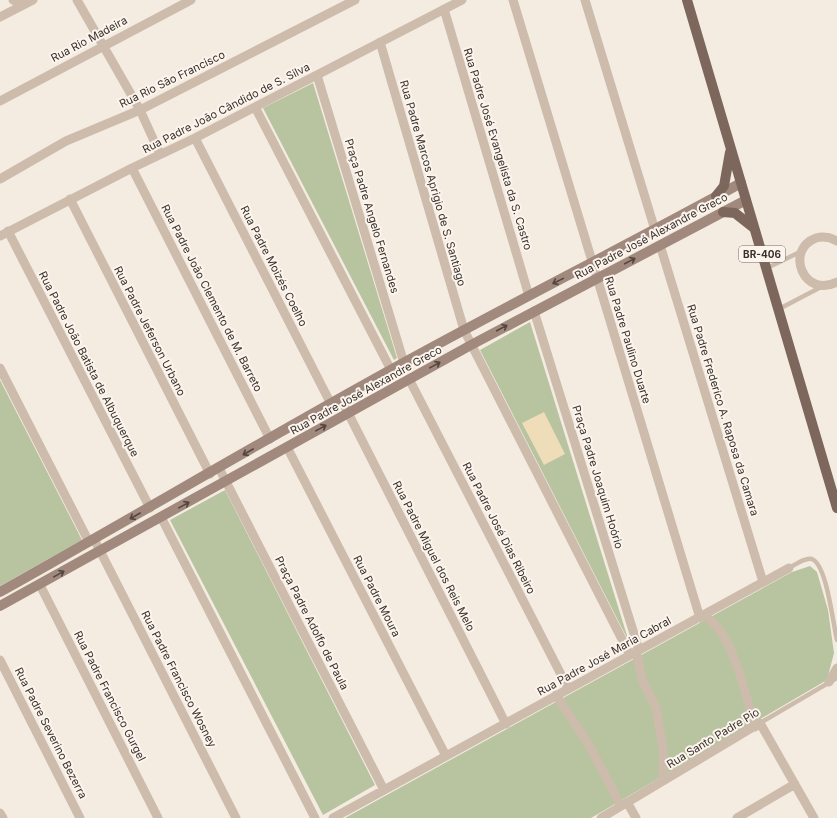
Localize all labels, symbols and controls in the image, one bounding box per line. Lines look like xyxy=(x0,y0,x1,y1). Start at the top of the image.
street label: Rua Rio Madeira xyxy=(48,13,130,65)
street label: Rua Padre José Evangelista da S. Castro xyxy=(461,46,536,252)
street label: Rua Rio São Francisco xyxy=(117,47,227,111)
street label: Rua Padre João Cândido de S. Silva xyxy=(140,60,312,156)
street label: Rua Padre Marcos Aprigio de S. Santiago xyxy=(397,78,469,288)
street label: Praça Padre Angelo Fernandes xyxy=(342,137,402,295)
street label: Rua Padre José Alexandre Greco xyxy=(572,189,730,282)
street label: Rua Padre João Clemento de M. Barreto xyxy=(158,202,266,394)
street label: Rua Padre Moizés Coelho xyxy=(237,203,311,329)
road number: BR-406 xyxy=(739,246,785,262)
one-way arrow xyxy=(624,256,636,264)
street label: Rua Padre Jeferson Urbano xyxy=(111,264,189,399)
street label: Rua Padre João Batista de Albuquerque xyxy=(36,269,142,459)
street label: Rua Padre Paulino Duarte xyxy=(602,275,654,405)
one-way arrow xyxy=(553,278,565,285)
street label: Rua Padre Frederico A. Raposa da Camara xyxy=(684,302,762,518)
one-way arrow xyxy=(496,324,508,331)
street label: Rua Padre José Alexandre Greco xyxy=(288,342,445,438)
one-way arrow xyxy=(429,361,441,368)
street label: Praça Padre Joaquim Hoório xyxy=(570,404,627,551)
one-way arrow xyxy=(315,424,327,432)
one-way arrow xyxy=(242,448,254,456)
street label: Rua Padre José Dias Ribeiro xyxy=(460,460,539,597)
street label: Rua Padre Miguel dos Reis Melo xyxy=(390,478,478,634)
one-way arrow xyxy=(178,500,190,508)
one-way arrow xyxy=(129,513,141,520)
street label: Rua Padre Moura xyxy=(350,553,404,639)
street label: Praça Padre Adolfo de Paula xyxy=(272,554,352,692)
one-way arrow xyxy=(53,570,65,577)
street label: Rua Padre Francisco Wosney xyxy=(138,608,220,750)
street label: Rua Padre José Maria Cabral xyxy=(535,613,673,699)
street label: Rua Padre Francisco Gurgel xyxy=(71,628,149,764)
street label: Rua Padre Severino Bezerra xyxy=(12,665,90,801)
street label: Rua Santo Padre Pio xyxy=(664,705,762,771)

